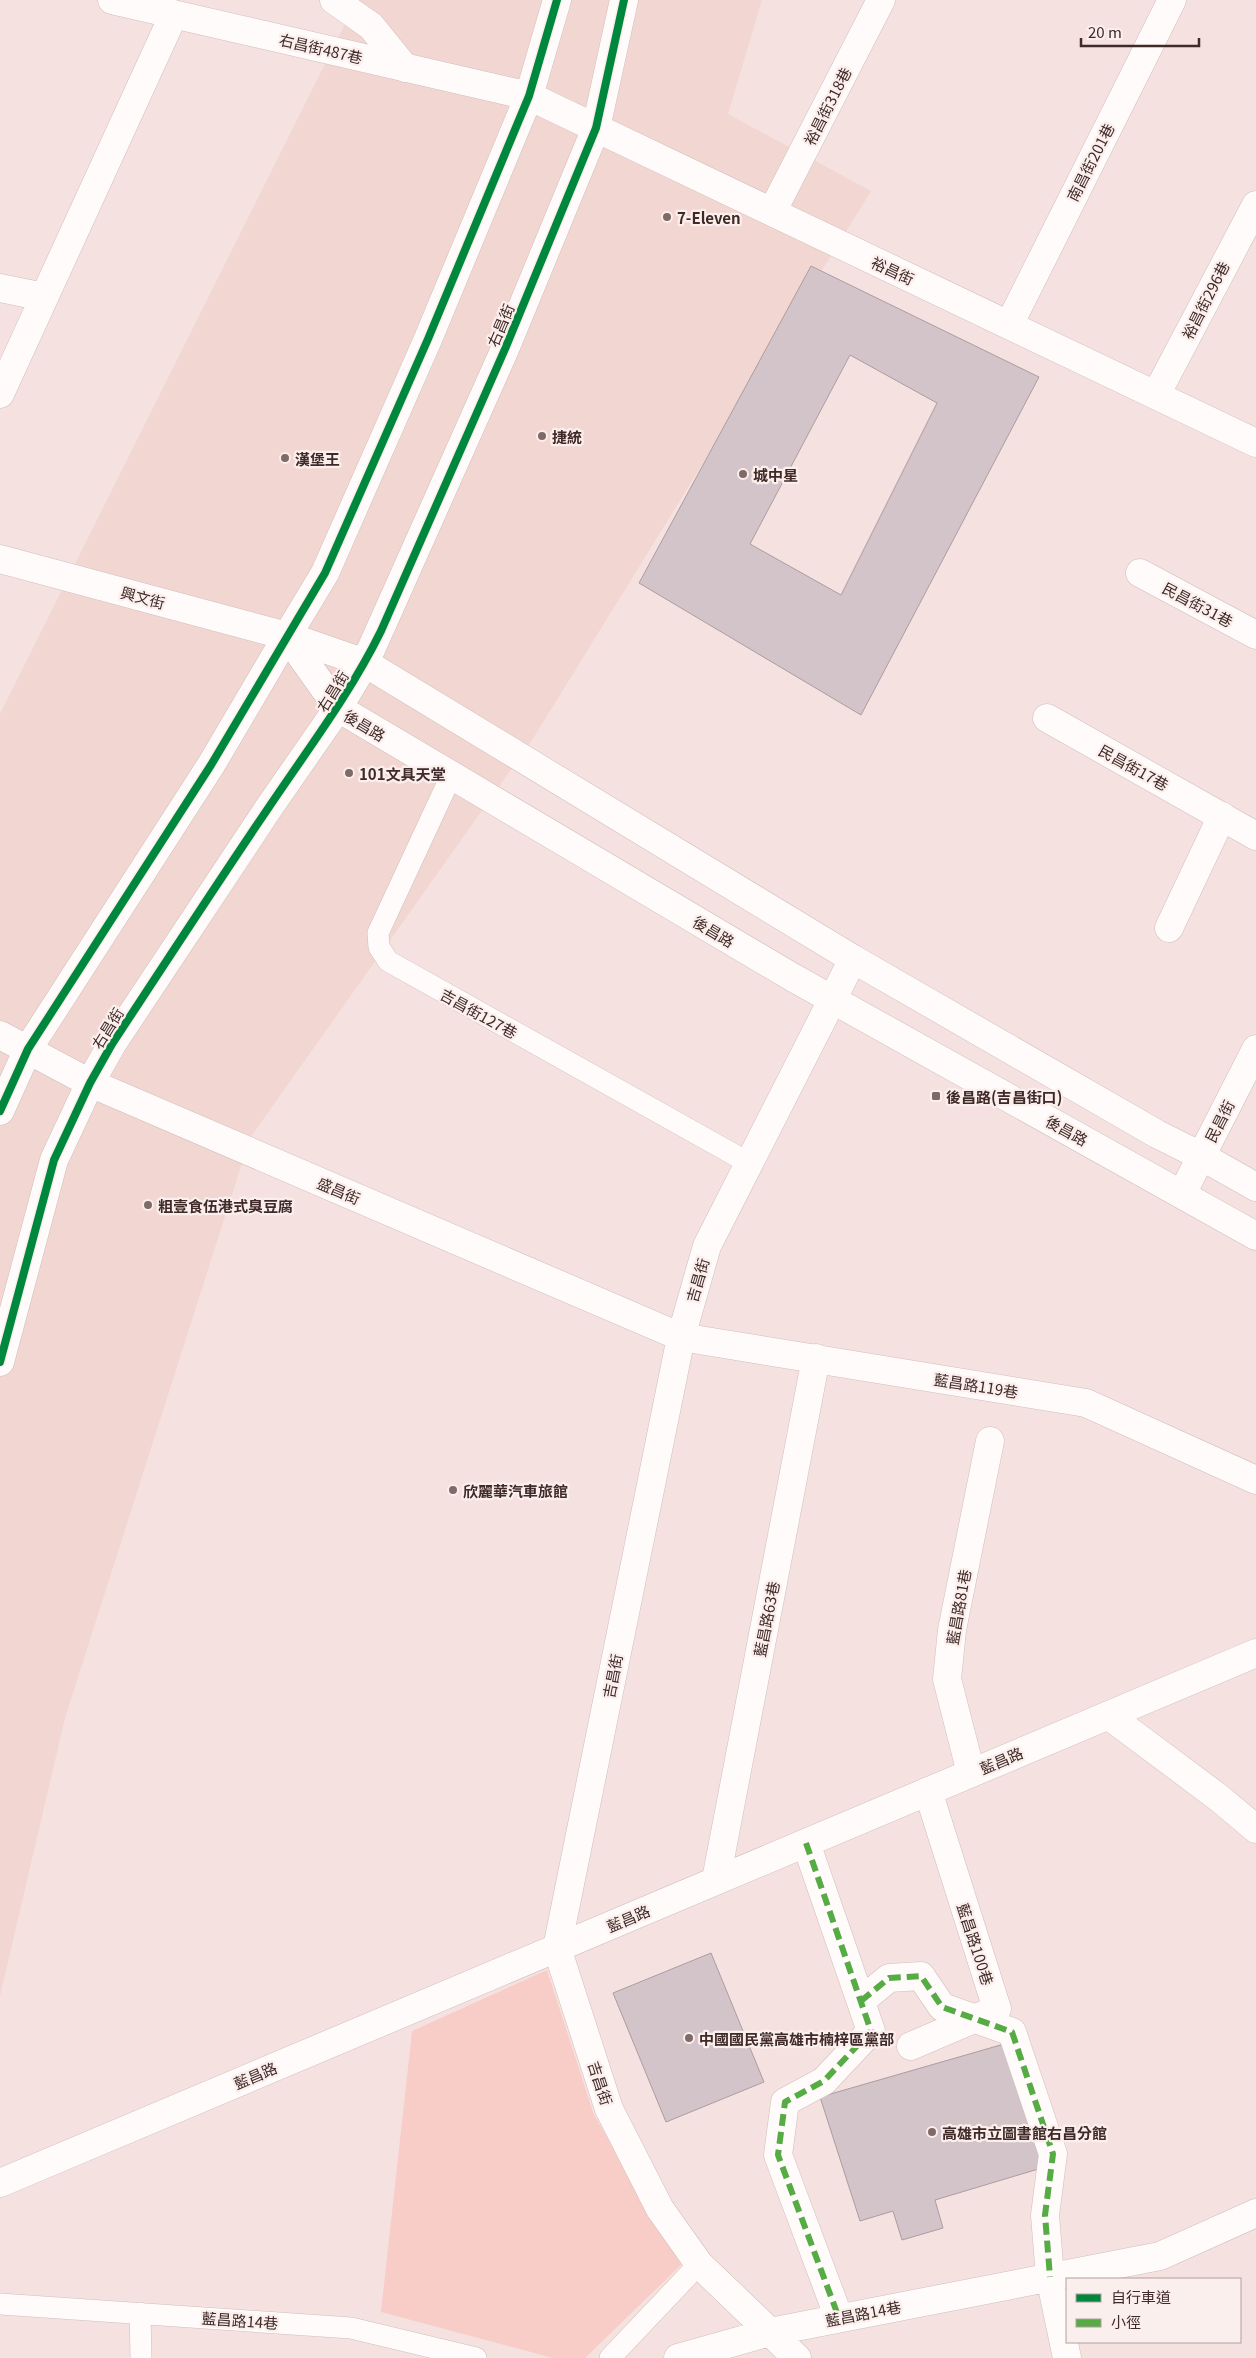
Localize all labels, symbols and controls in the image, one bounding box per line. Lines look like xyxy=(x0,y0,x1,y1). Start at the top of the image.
scale bar xyxy=(1081,15,1198,47)
text: 20 m xyxy=(1088,21,1122,42)
street label: 右昌街487巷 xyxy=(277,28,365,68)
street label: 裕昌街318巷 xyxy=(798,63,856,149)
street label: 南昌街201巷 xyxy=(1061,119,1119,205)
place label: 7-Eleven xyxy=(677,207,741,228)
marker: 7-Eleven xyxy=(661,211,673,223)
street label: 裕昌街 xyxy=(868,251,918,289)
street label: 裕昌街296巷 xyxy=(1176,257,1234,343)
street label: 右昌街 xyxy=(482,300,518,350)
place label: 捷統 xyxy=(552,426,582,447)
marker: 捷統 xyxy=(536,430,548,442)
place label: 漢堡王 xyxy=(295,448,340,469)
marker: 漢堡王 xyxy=(279,452,291,464)
place label: 城中星 xyxy=(753,464,798,485)
marker: 城中星 xyxy=(737,468,749,480)
street label: 民昌街31巷 xyxy=(1159,577,1237,631)
street label: 興文街 xyxy=(119,581,167,613)
street label: 右昌街 xyxy=(311,666,353,716)
street label: 後昌路 xyxy=(340,704,390,746)
street label: 民昌街17巷 xyxy=(1095,739,1173,795)
place label: 101文具天堂 xyxy=(359,763,446,784)
marker: 101文具天堂 xyxy=(343,767,355,779)
street label: 後昌路 xyxy=(689,910,739,952)
street label: 吉昌街127巷 xyxy=(437,983,521,1043)
street label: 右昌街 xyxy=(86,1003,128,1053)
place label: 後昌路(吉昌街口) xyxy=(946,1086,1062,1107)
marker: 後昌路(吉昌街口) xyxy=(930,1090,942,1102)
street label: 民昌街 xyxy=(1199,1096,1239,1146)
street label: 後昌路 xyxy=(1042,1110,1092,1150)
street label: 盛昌街 xyxy=(314,1172,364,1208)
place label: 粗壹食伍港式臭豆腐 xyxy=(158,1195,293,1216)
marker: 粗壹食伍港式臭豆腐 xyxy=(142,1199,154,1211)
street label: 吉昌街 xyxy=(681,1255,713,1305)
street label: 藍昌路119巷 xyxy=(932,1368,1020,1402)
place label: 欣麗華汽車旅館 xyxy=(463,1480,568,1501)
marker: 欣麗華汽車旅館 xyxy=(447,1484,459,1496)
street label: 藍昌路81巷 xyxy=(941,1567,975,1647)
street label: 藍昌路63巷 xyxy=(748,1579,784,1659)
street label: 吉昌街 xyxy=(597,1652,627,1700)
street label: 藍昌路 xyxy=(976,1742,1026,1778)
street label: 藍昌路 xyxy=(603,1900,653,1936)
street label: 藍昌路100巷 xyxy=(953,1900,999,1988)
place label: 中國國民黨高雄市楠梓區黨部 xyxy=(699,2028,894,2049)
marker: 中國國民黨高雄市楠梓區黨部 xyxy=(683,2032,695,2044)
street label: 藍昌路 xyxy=(230,2057,280,2093)
street label: 吉昌街 xyxy=(584,2058,618,2108)
place label: 高雄市立圖書館右昌分館 xyxy=(942,2122,1107,2143)
marker: 高雄市立圖書館右昌分館 xyxy=(926,2126,938,2138)
legend xyxy=(1066,2278,1241,2343)
text: 自行車道 xyxy=(1111,2286,1171,2307)
street label: 藍昌路14巷 xyxy=(823,2295,903,2331)
street label: 藍昌路14巷 xyxy=(201,2307,279,2333)
text: 小徑 xyxy=(1111,2311,1141,2332)

